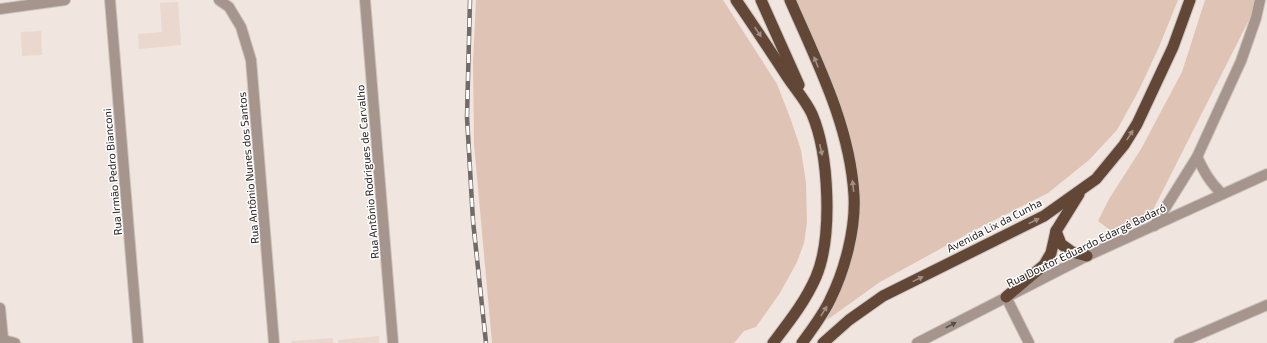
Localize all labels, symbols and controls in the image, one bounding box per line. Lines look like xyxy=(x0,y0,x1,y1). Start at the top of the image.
one-way arrow xyxy=(754,27,762,38)
one-way arrow xyxy=(813,56,819,68)
street label: Rua Antônio Rodrigues de Carvalho xyxy=(353,84,381,260)
street label: Rua Antônio Nunes dos Santos xyxy=(235,91,261,244)
street label: Rua Irmão Pedro Bianconi xyxy=(100,108,124,236)
one-way arrow xyxy=(1126,129,1133,141)
one-way arrow xyxy=(819,144,825,157)
one-way arrow xyxy=(850,180,856,192)
street label: Avenida Lix da Cunha xyxy=(944,195,1044,255)
street label: Rua Doutor Eduardo Edargé Badaró xyxy=(1004,201,1168,289)
one-way arrow xyxy=(1028,217,1040,224)
one-way arrow xyxy=(912,275,923,282)
one-way arrow xyxy=(820,305,827,316)
one-way arrow xyxy=(946,322,957,328)

